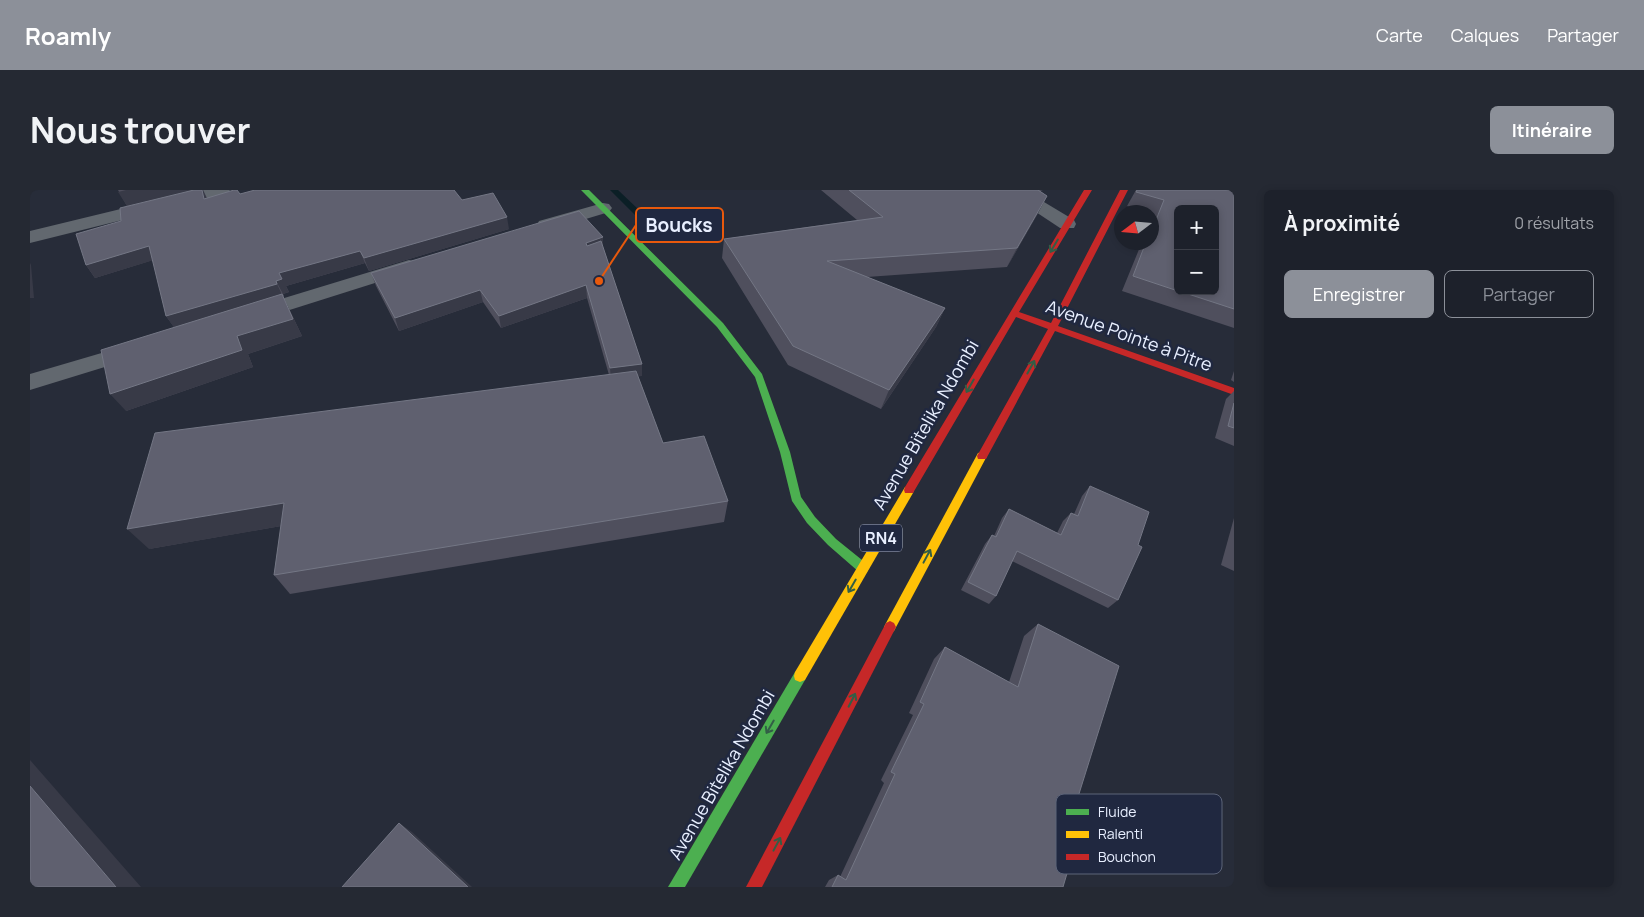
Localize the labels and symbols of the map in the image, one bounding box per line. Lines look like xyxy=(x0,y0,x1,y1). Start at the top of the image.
north arrow xyxy=(1114,205,1159,250)
callout: Boucks xyxy=(636,208,723,242)
text: Boucks xyxy=(646,212,712,238)
one-way arrow xyxy=(1048,239,1058,253)
street label: Avenue Pointe à Pitre xyxy=(1043,294,1216,376)
street label: Avenue Bitelika Ndombi xyxy=(867,335,984,514)
one-way arrow xyxy=(1026,361,1036,375)
one-way arrow xyxy=(965,378,975,392)
road number: RN4 xyxy=(860,524,902,552)
one-way arrow xyxy=(923,549,933,564)
one-way arrow xyxy=(847,579,857,593)
street label: Avenue Bitelika Ndombi xyxy=(663,685,780,864)
one-way arrow xyxy=(848,693,857,708)
one-way arrow xyxy=(765,719,775,733)
legend xyxy=(1056,794,1222,874)
text: Fluide xyxy=(1098,802,1136,821)
text: Ralenti xyxy=(1098,824,1143,843)
one-way arrow xyxy=(773,837,782,852)
text: Bouchon xyxy=(1098,847,1156,866)

